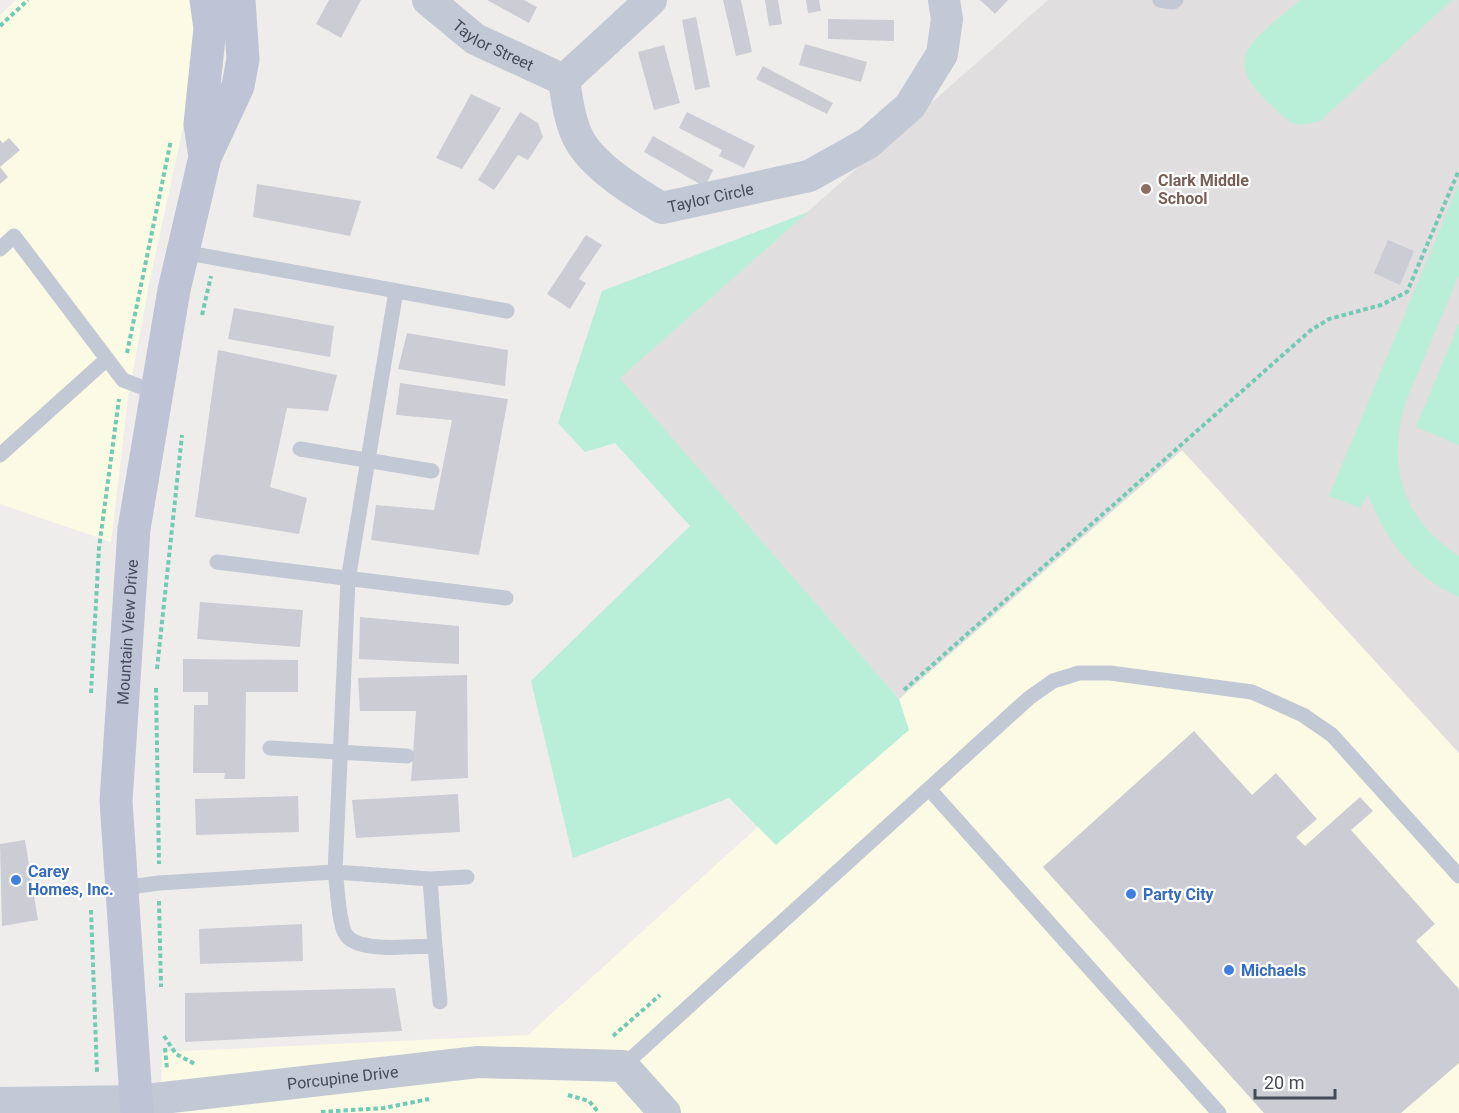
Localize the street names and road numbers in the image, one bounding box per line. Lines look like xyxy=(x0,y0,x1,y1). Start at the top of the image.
street label: Taylor Street xyxy=(449,16,537,75)
street label: Taylor Circle xyxy=(666,179,755,217)
street label: Mountain View Drive xyxy=(113,559,142,706)
street label: Porcupine Drive xyxy=(286,1062,399,1094)

